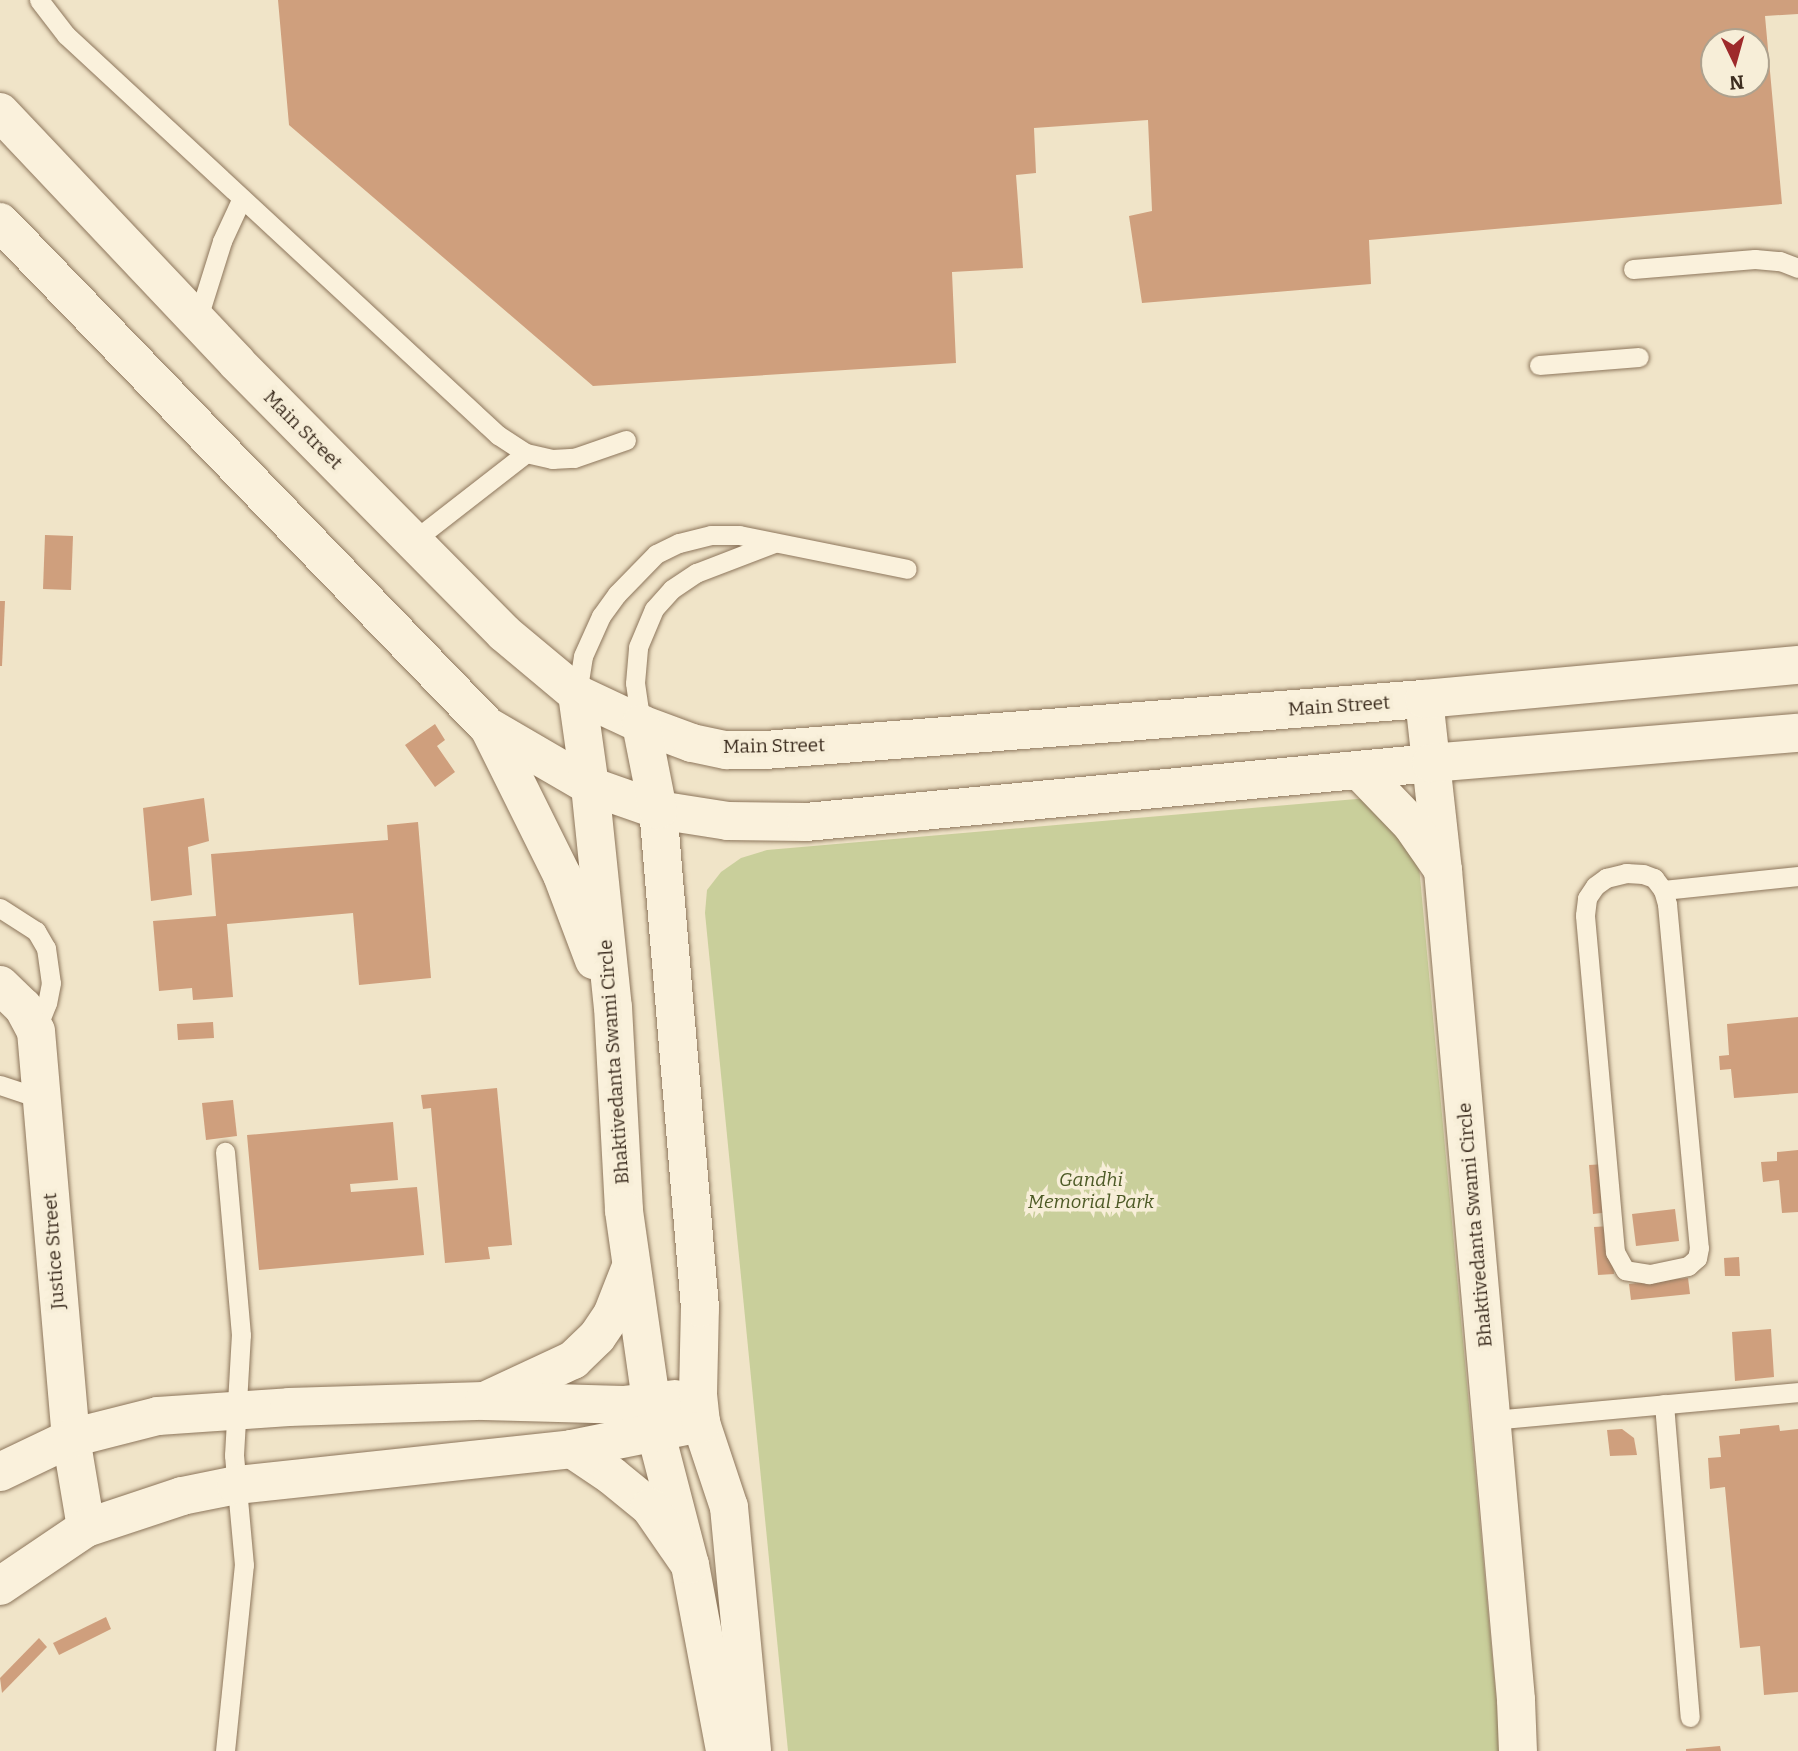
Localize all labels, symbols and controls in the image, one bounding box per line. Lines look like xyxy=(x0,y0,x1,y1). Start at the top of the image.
north arrow xyxy=(1700,28,1770,98)
text: N xyxy=(1728,70,1745,95)
street label: Main Street xyxy=(259,386,347,474)
street label: Main Street xyxy=(1287,691,1391,721)
street label: Main Street xyxy=(723,734,825,758)
street label: Bhaktivedanta Swami Circle xyxy=(594,939,634,1185)
street label: Bhaktivedanta Swami Circle xyxy=(1453,1102,1497,1348)
park label: Gandhi Memorial Park xyxy=(1028,1169,1154,1213)
street label: Justice Street xyxy=(39,1192,69,1310)

